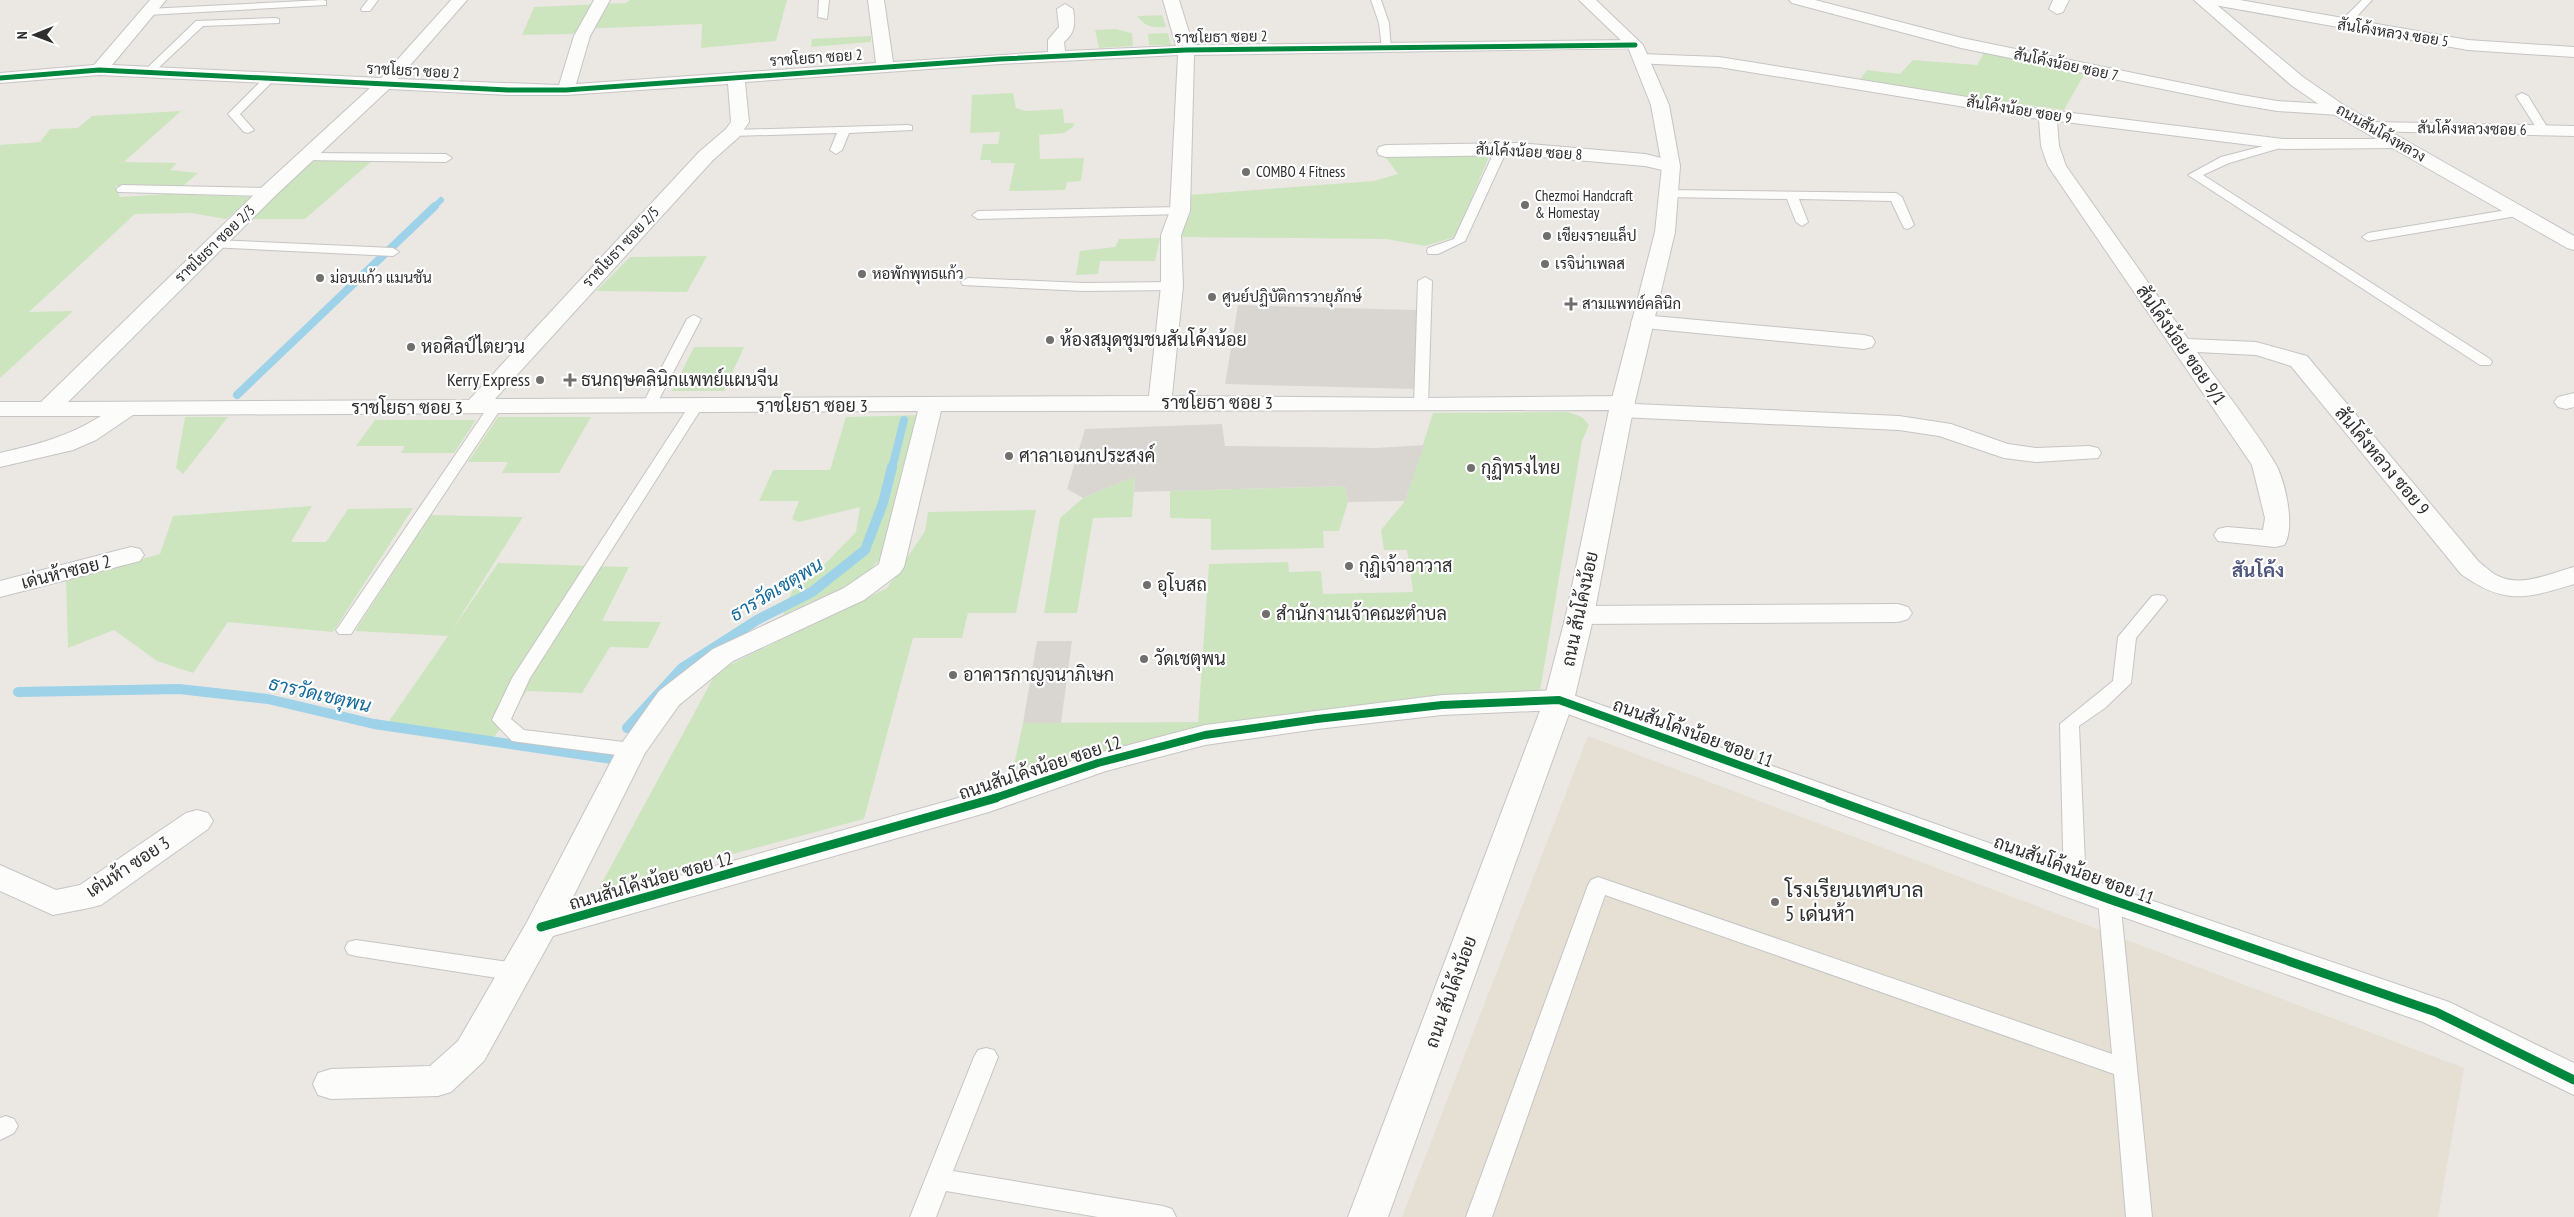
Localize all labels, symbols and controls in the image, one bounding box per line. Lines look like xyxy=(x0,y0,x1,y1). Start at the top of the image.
north arrow xyxy=(10,10,60,60)
street label: สันโค้งหลวง ซอย 5 xyxy=(2336,14,2450,51)
street label: ราชโยธา ซอย 2 xyxy=(1174,26,1268,47)
text: N xyxy=(13,31,31,39)
street label: สันโค้งน้อย ซอย 7 xyxy=(2012,44,2120,85)
street label: ราชโยธา ซอย 2 xyxy=(769,45,863,70)
street label: ราชโยธา ซอย 2 xyxy=(366,59,460,82)
street label: สันโค้งน้อย ซอย 9 xyxy=(1965,92,2073,127)
street label: ถนนสันโค้งหลวง xyxy=(2333,99,2429,166)
street label: สันโค้งหลวงซอย 6 xyxy=(2417,118,2527,139)
street label: สันโค้งน้อย ซอย 8 xyxy=(1475,139,1583,164)
place label: COMBO 4 Fitness xyxy=(1256,162,1345,181)
marker: COMBO 4 Fitness xyxy=(1240,166,1252,178)
place label: Chezmoi Handcraft & Homestay xyxy=(1535,186,1633,222)
marker: Chezmoi Handcraft & Homestay xyxy=(1519,199,1531,211)
street label: ราชโยธา ซอย 2/3 xyxy=(171,201,259,287)
street label: ราชโยธา ซอย 2/5 xyxy=(578,202,663,291)
place label: เชียงรายแล็ป xyxy=(1557,225,1636,245)
marker: เชียงรายแล็ป xyxy=(1541,230,1553,242)
place label: เรจิน่าเพลส xyxy=(1555,254,1625,273)
marker: เรจิน่าเพลส xyxy=(1539,258,1551,270)
place label: หอพักพุทธแก้ว xyxy=(872,264,964,285)
place label: ม่อนแก้ว แมนชัน xyxy=(330,268,432,287)
marker: หอพักพุทธแก้ว xyxy=(856,268,868,280)
marker: ม่อนแก้ว แมนชัน xyxy=(314,272,326,284)
street label: สันโค้งน้อย ซอย 9/1 xyxy=(2131,280,2232,409)
place label: ศูนย์ปฏิบัติการวายุภักษ์ xyxy=(1222,287,1363,308)
marker: ศูนย์ปฏิบัติการวายุภักษ์ xyxy=(1206,291,1218,303)
place label: สามแพทย์คลินิก xyxy=(1582,294,1681,313)
marker: สามแพทย์คลินิก xyxy=(1564,297,1578,311)
place label: ห้องสมุดชุมชนสันโค้งน้อย xyxy=(1060,327,1247,352)
place label: หอศิลป์ไตยวน xyxy=(421,334,525,358)
marker: ห้องสมุดชุมชนสันโค้งน้อย xyxy=(1044,334,1056,346)
marker: หอศิลป์ไตยวน xyxy=(405,341,417,353)
place label: ธนกฤษคลินิกแพทย์แผนจีน xyxy=(581,367,778,391)
place label: Kerry Express xyxy=(447,368,530,391)
marker: ธนกฤษคลินิกแพทย์แผนจีน xyxy=(563,373,577,387)
marker: Kerry Express xyxy=(534,374,546,386)
street label: ราชโยธา ซอย 3 xyxy=(1161,390,1273,414)
street label: ราชโยธา ซอย 3 xyxy=(756,393,868,417)
street label: ราชโยธา ซอย 3 xyxy=(351,395,463,419)
street label: สันโค้งหลวง ซอย 9 xyxy=(2330,401,2435,520)
place label: ศาลาเอนกประสงค์ xyxy=(1019,443,1155,467)
marker: ศาลาเอนกประสงค์ xyxy=(1003,450,1015,462)
place label: กุฏิทรงไทย xyxy=(1481,455,1560,480)
marker: กุฏิทรงไทย xyxy=(1465,462,1477,474)
street label: เด่นห้าซอย 2 xyxy=(19,549,113,594)
street label: ถนน สันโค้งน้อย xyxy=(1555,549,1603,669)
water label: ธารวัดเชตุพน xyxy=(725,552,827,627)
place label: กุฏิเจ้าอาวาส xyxy=(1359,554,1452,578)
district label: สันโค้ง xyxy=(2232,558,2284,582)
marker: กุฏิเจ้าอาวาส xyxy=(1343,560,1355,572)
place label: อุโบสถ xyxy=(1157,572,1207,597)
marker: อุโบสถ xyxy=(1141,579,1153,591)
place label: สำนักงานเจ้าคณะตำบล xyxy=(1276,602,1447,625)
marker: สำนักงานเจ้าคณะตำบล xyxy=(1260,608,1272,620)
place label: วัดเชตุพน xyxy=(1154,647,1226,671)
marker: วัดเชตุพน xyxy=(1138,653,1150,665)
place label: อาคารกาญจนาภิเษก xyxy=(963,663,1114,686)
marker: อาคารกาญจนาภิเษก xyxy=(947,669,959,681)
water label: ธารวัดเชตุพน xyxy=(266,671,374,718)
street label: ถนนสันโค้งน้อย ซอย 11 xyxy=(1610,692,1777,772)
street label: ถนนสันโค้งน้อย ซอย 12 xyxy=(955,729,1124,805)
street label: ถนนสันโค้งน้อย ซอย 11 xyxy=(1991,829,2158,909)
street label: เด่นห้า ซอย 3 xyxy=(81,831,174,902)
street label: ถนนสันโค้งน้อย ซอย 12 xyxy=(566,845,735,915)
place label: โรงเรียนเทศบาล 5 เด่นห้า xyxy=(1784,876,1924,927)
marker: โรงเรียนเทศบาล 5 เด่นห้า xyxy=(1769,896,1781,908)
street label: ถนน สันโค้งน้อย xyxy=(1419,932,1481,1051)

